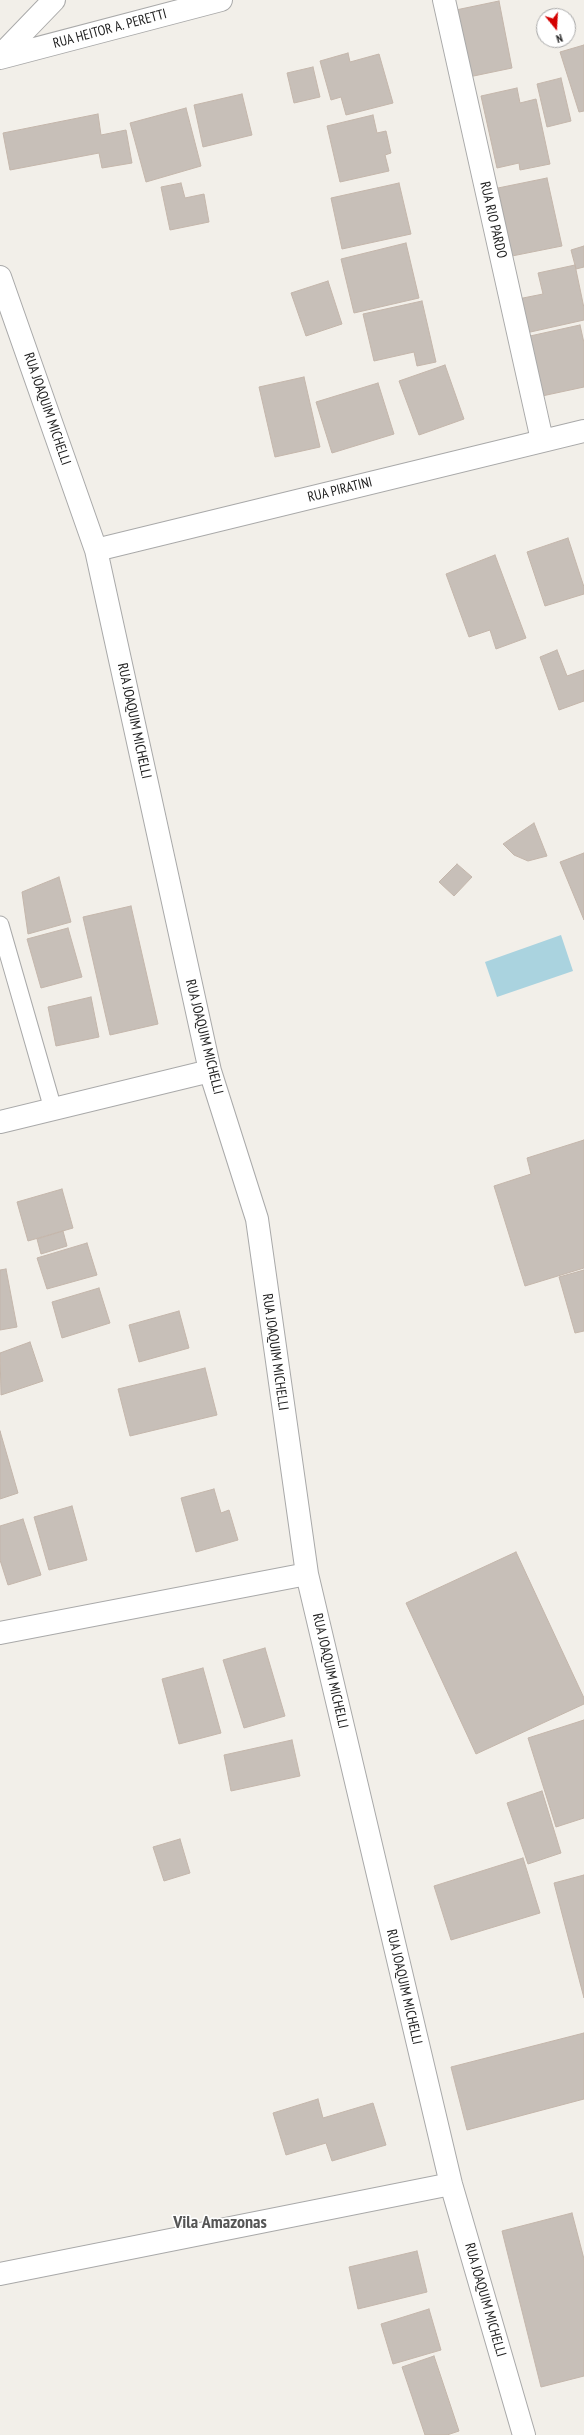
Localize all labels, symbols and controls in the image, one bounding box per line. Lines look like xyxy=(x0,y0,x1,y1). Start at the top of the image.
street label: RUA HEITOR A. PERETTI xyxy=(51,6,169,52)
north arrow xyxy=(536,8,576,48)
text: N xyxy=(554,31,564,46)
street label: RUA RIO PARDO xyxy=(476,180,510,260)
street label: RUA JOAQUIM MICHELLI xyxy=(20,351,74,467)
street label: RUA PIRATINI xyxy=(306,474,374,506)
street label: RUA JOAQUIM MICHELLI xyxy=(114,662,154,780)
street label: RUA JOAQUIM MICHELLI xyxy=(182,978,226,1096)
street label: RUA JOAQUIM MICHELLI xyxy=(258,1292,292,1412)
street label: RUA JOAQUIM MICHELLI xyxy=(309,1612,351,1730)
street label: RUA JOAQUIM MICHELLI xyxy=(383,1928,425,2046)
district label: Vila Amazonas xyxy=(173,2212,267,2234)
street label: RUA JOAQUIM MICHELLI xyxy=(461,2241,509,2359)

